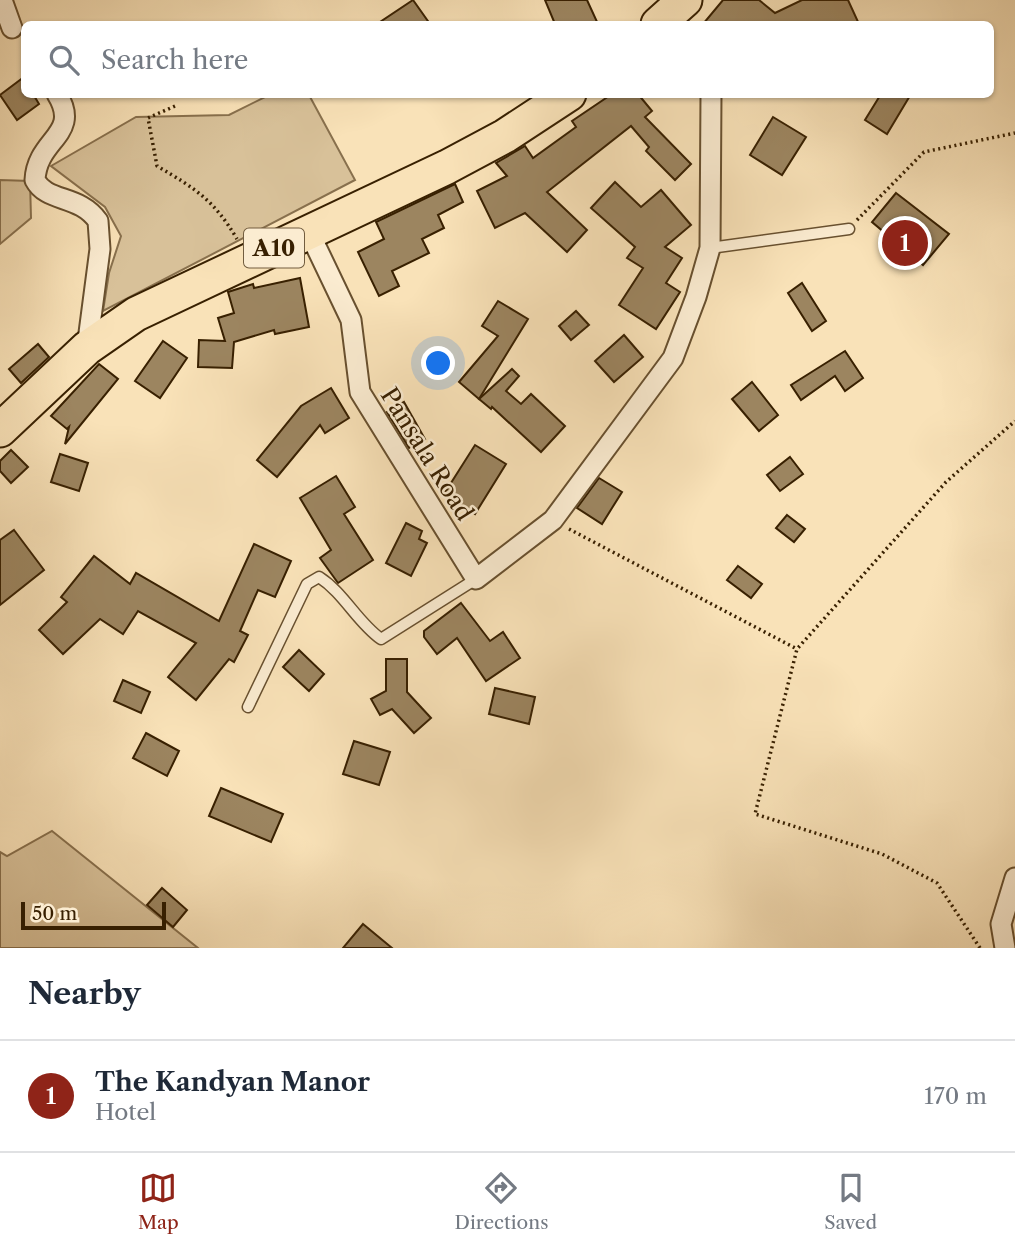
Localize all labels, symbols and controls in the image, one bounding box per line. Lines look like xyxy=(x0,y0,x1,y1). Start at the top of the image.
search box xyxy=(21,21,994,98)
icon: search xyxy=(45,41,83,79)
text: Search here xyxy=(101,44,248,76)
pin: 1 xyxy=(882,217,928,269)
road number: A10 xyxy=(244,229,304,268)
your location xyxy=(421,346,455,380)
street label: Pansala Road xyxy=(375,382,480,526)
scale bar xyxy=(21,899,166,931)
text: 50 m xyxy=(32,902,77,925)
text: Nearby xyxy=(28,975,141,1012)
text: The Kandyan Manor xyxy=(95,1066,370,1098)
text: 1 xyxy=(46,1082,56,1110)
text: 170 m xyxy=(924,1082,987,1110)
text: Hotel xyxy=(95,1098,156,1126)
tab: Map xyxy=(138,1169,179,1234)
tab: Directions xyxy=(455,1169,548,1234)
tab: Saved xyxy=(824,1169,877,1234)

